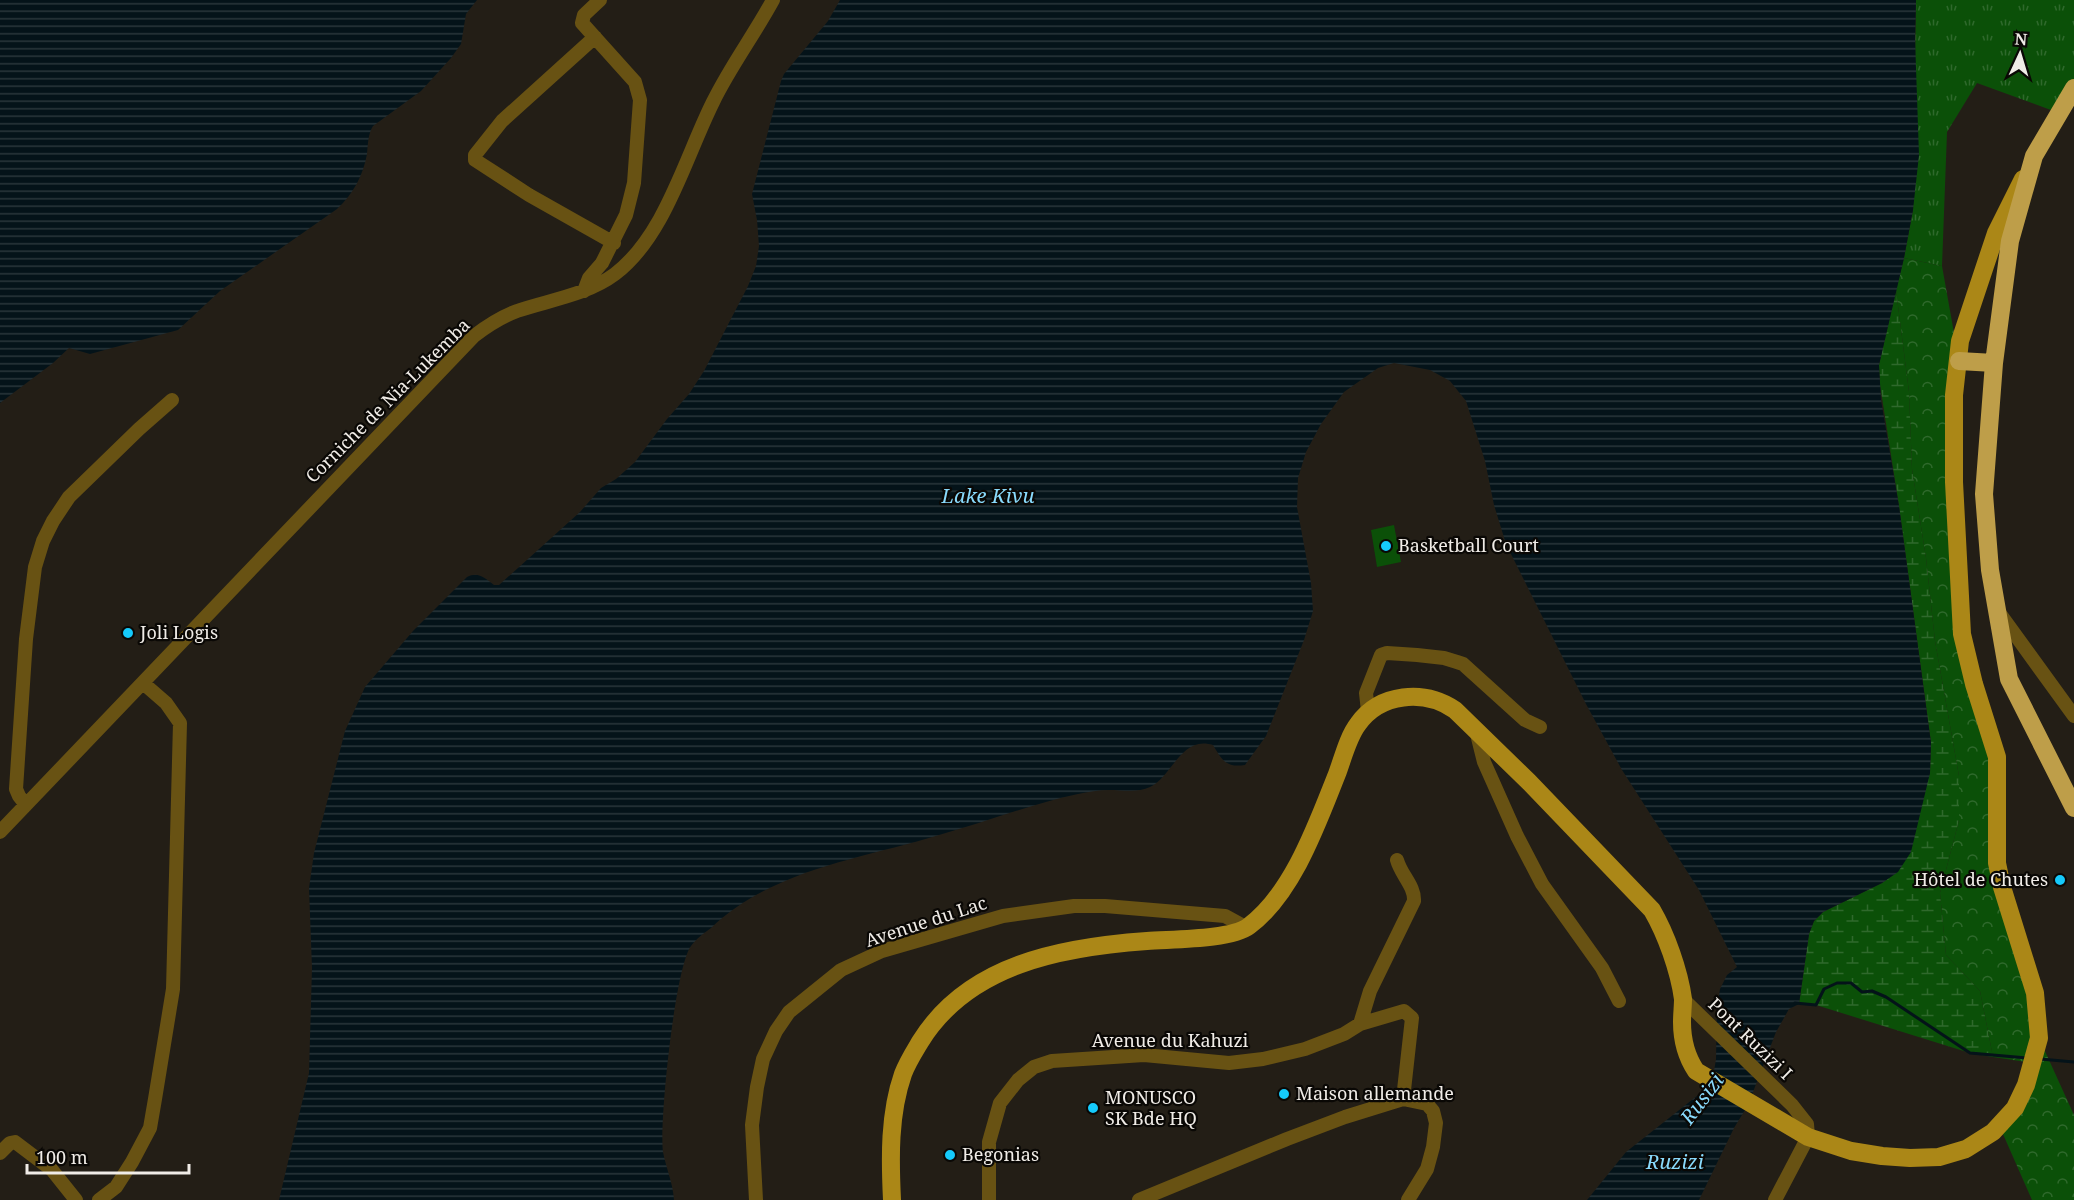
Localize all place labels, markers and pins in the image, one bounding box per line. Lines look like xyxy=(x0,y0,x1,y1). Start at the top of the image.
place label: Basketball Court xyxy=(1398,533,1539,557)
marker: Basketball Court xyxy=(1379,539,1393,553)
place label: Joli Logis xyxy=(139,620,218,644)
marker: Joli Logis xyxy=(121,626,135,640)
place label: Hôtel de Chutes xyxy=(1914,867,2048,891)
marker: Hôtel de Chutes xyxy=(2053,873,2067,887)
place label: Maison allemande xyxy=(1296,1081,1454,1105)
place label: MONUSCO SK Bde HQ xyxy=(1105,1085,1197,1130)
marker: Maison allemande xyxy=(1277,1087,1291,1101)
marker: MONUSCO SK Bde HQ xyxy=(1086,1101,1100,1115)
place label: Begonias xyxy=(962,1142,1039,1166)
marker: Begonias xyxy=(943,1148,957,1162)

